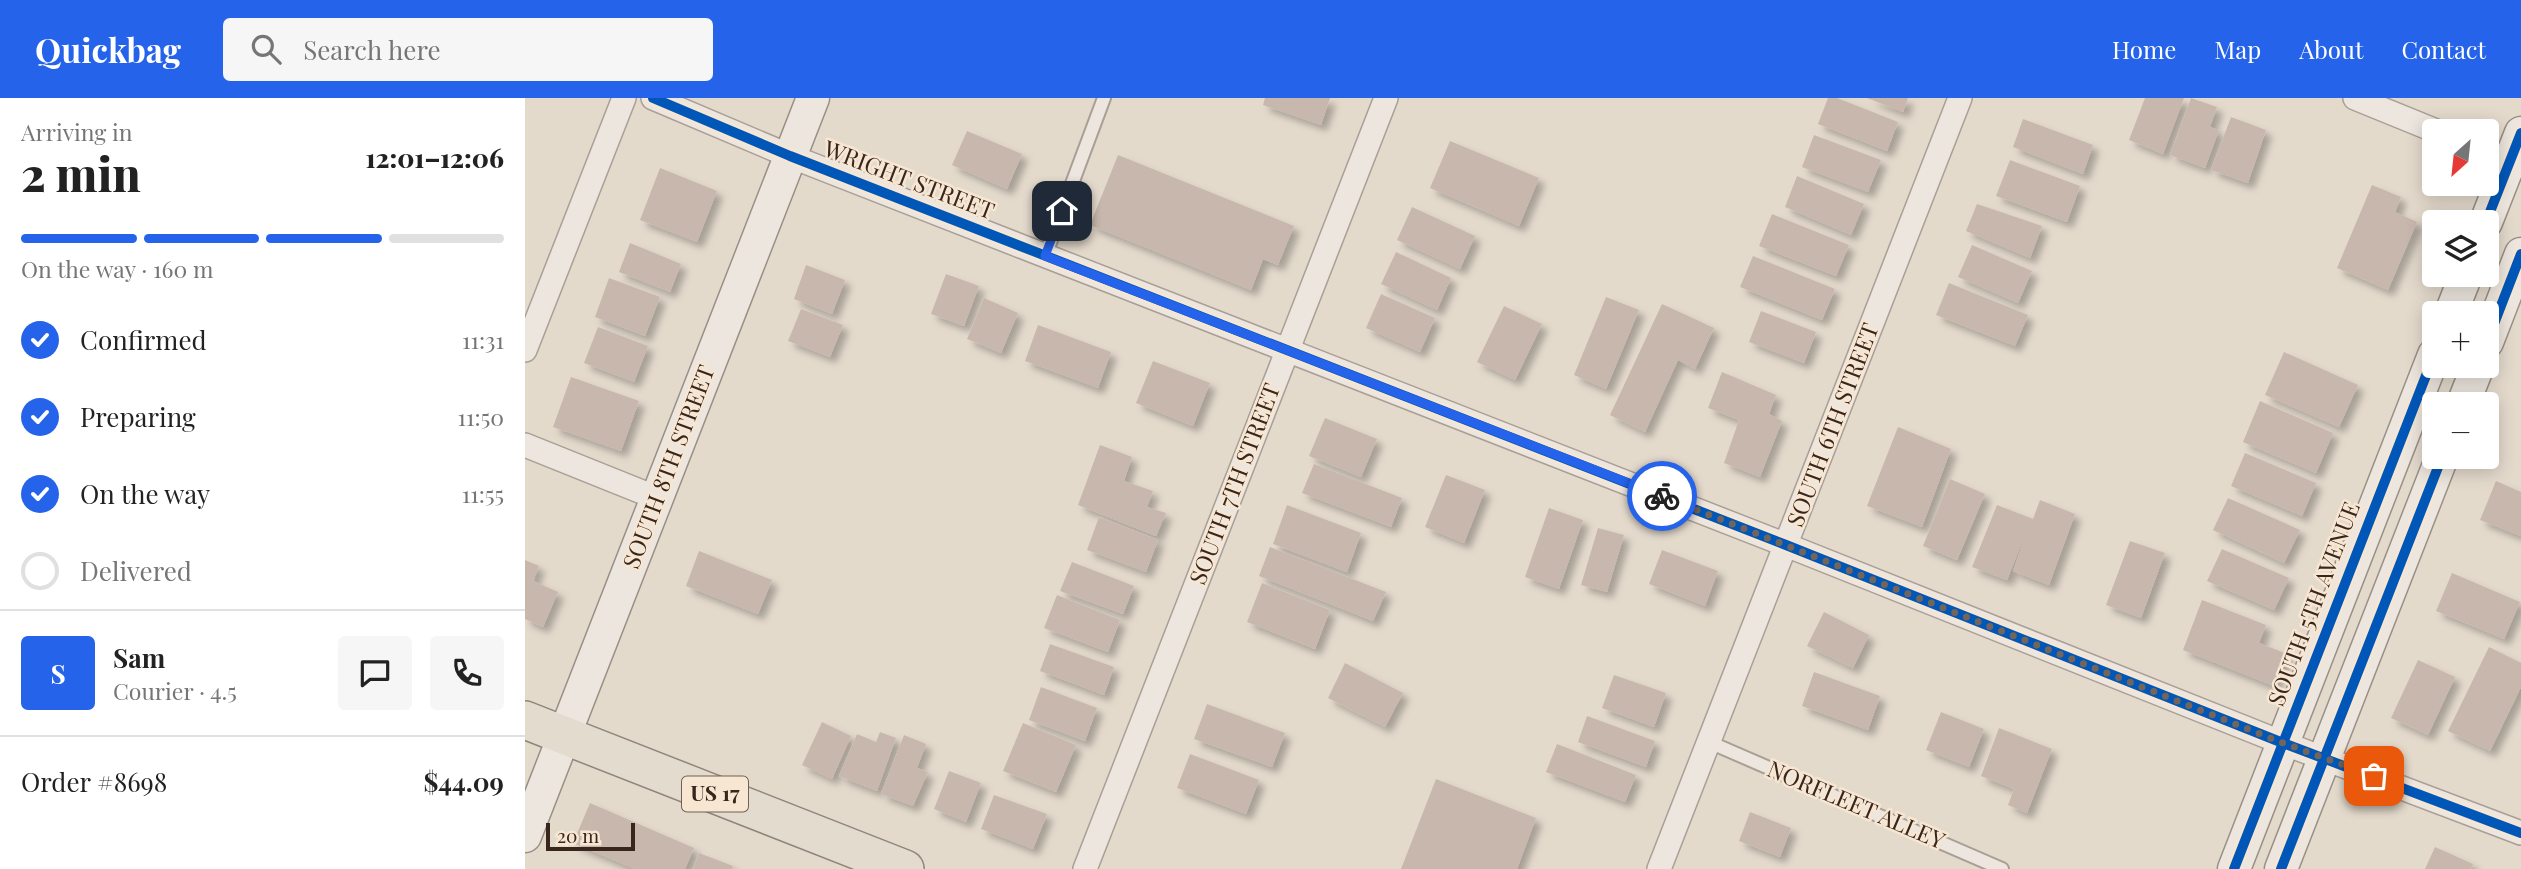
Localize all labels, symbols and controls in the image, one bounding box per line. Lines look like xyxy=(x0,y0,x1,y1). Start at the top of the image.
search box xyxy=(223,18,713,81)
text: Quickbag xyxy=(35,27,181,71)
icon: search xyxy=(247,30,285,68)
text: Search here xyxy=(303,32,441,67)
text: Home xyxy=(2112,33,2176,65)
text: Map xyxy=(2214,33,2261,65)
text: About xyxy=(2299,33,2363,65)
text: Contact xyxy=(2401,33,2486,65)
text: Arriving in xyxy=(21,116,133,147)
north arrow xyxy=(2422,119,2499,196)
map controls xyxy=(2422,119,2499,469)
street label: WRIGHT STREET xyxy=(819,131,999,225)
text: 12:01–12:06 xyxy=(365,140,504,175)
text: 2 min xyxy=(21,142,141,204)
pin xyxy=(1032,181,1092,241)
icon: home xyxy=(1043,192,1081,230)
button: layers xyxy=(2422,210,2499,287)
text: On the way · 160 m xyxy=(21,253,213,284)
button: + xyxy=(2422,301,2499,378)
street label: SOUTH 6TH STREET xyxy=(1778,318,1885,531)
icon: check xyxy=(21,321,59,359)
text: Confirmed xyxy=(80,322,207,357)
text: 11:31 xyxy=(462,324,504,355)
street label: SOUTH 8TH STREET xyxy=(614,360,721,573)
street label: SOUTH 7TH STREET xyxy=(1181,378,1286,588)
button: − xyxy=(2422,392,2499,469)
icon: check xyxy=(21,398,59,436)
text: Preparing xyxy=(80,399,196,434)
text: 11:50 xyxy=(458,401,504,432)
courier xyxy=(1627,461,1697,531)
icon: check xyxy=(21,475,59,513)
text: On the way xyxy=(80,476,210,511)
icon: bike xyxy=(1643,477,1681,515)
text: 11:55 xyxy=(462,478,504,509)
street label: SOUTH 5TH AVENUE xyxy=(2259,497,2366,710)
text: Delivered xyxy=(80,553,192,588)
button: chat xyxy=(338,636,412,710)
button: phone xyxy=(430,636,504,710)
text: Sam xyxy=(113,640,165,675)
text: S xyxy=(50,656,66,691)
text: Courier · 4.5 xyxy=(113,675,237,706)
pin xyxy=(2344,746,2404,806)
street label: NORFLEET ALLEY xyxy=(1763,752,1950,855)
icon: bag xyxy=(2355,757,2393,795)
text: Order #8698 xyxy=(21,764,167,799)
text: $44.09 xyxy=(423,764,504,799)
road number: US 17 xyxy=(682,776,748,812)
scale bar xyxy=(546,820,635,852)
text: 20 m xyxy=(557,822,599,848)

